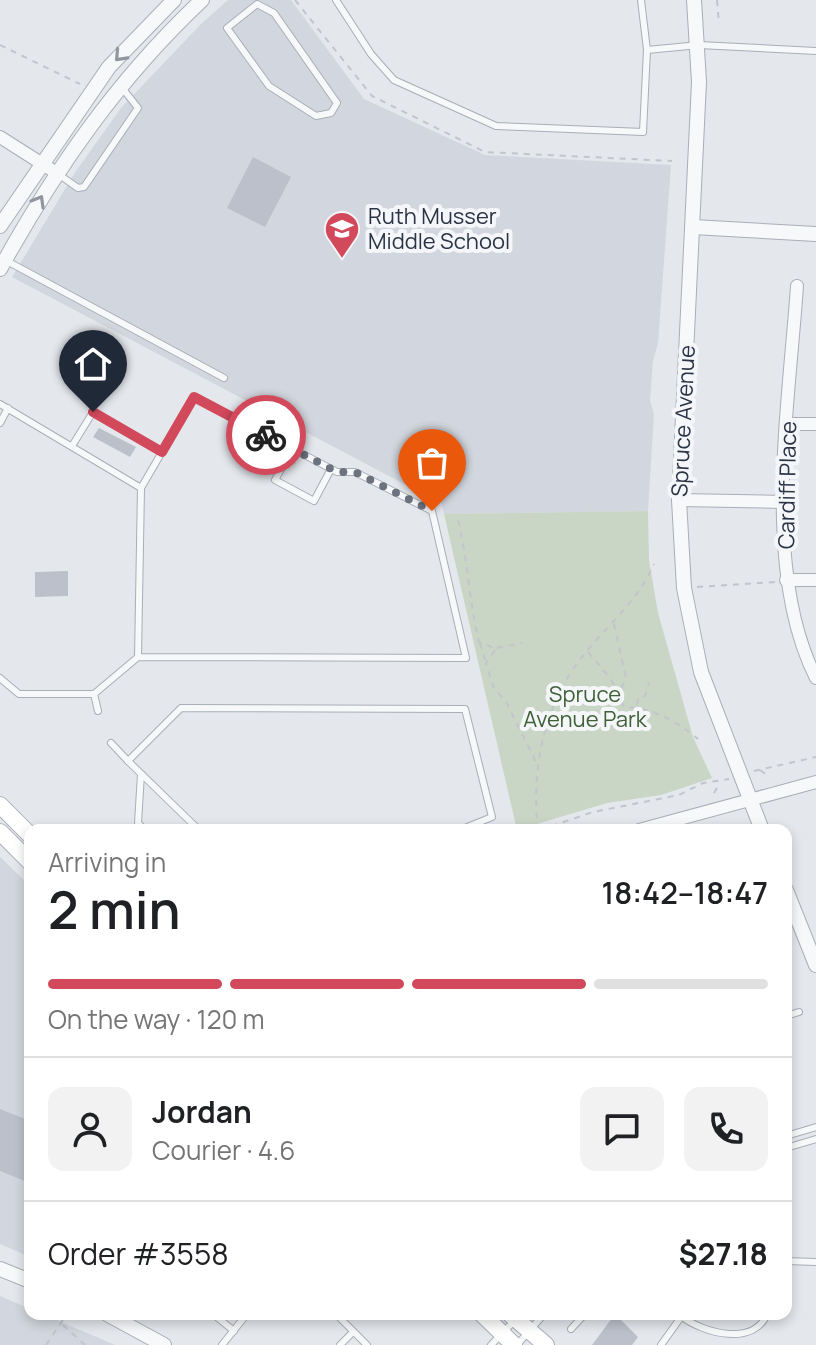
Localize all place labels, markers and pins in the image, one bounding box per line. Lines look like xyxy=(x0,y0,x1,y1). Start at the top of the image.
place label: Ruth Musser Middle School xyxy=(368,201,510,256)
school or university icon: Ruth Musser Middle School xyxy=(323,210,361,260)
pin xyxy=(59,330,127,412)
pin xyxy=(398,429,466,511)

